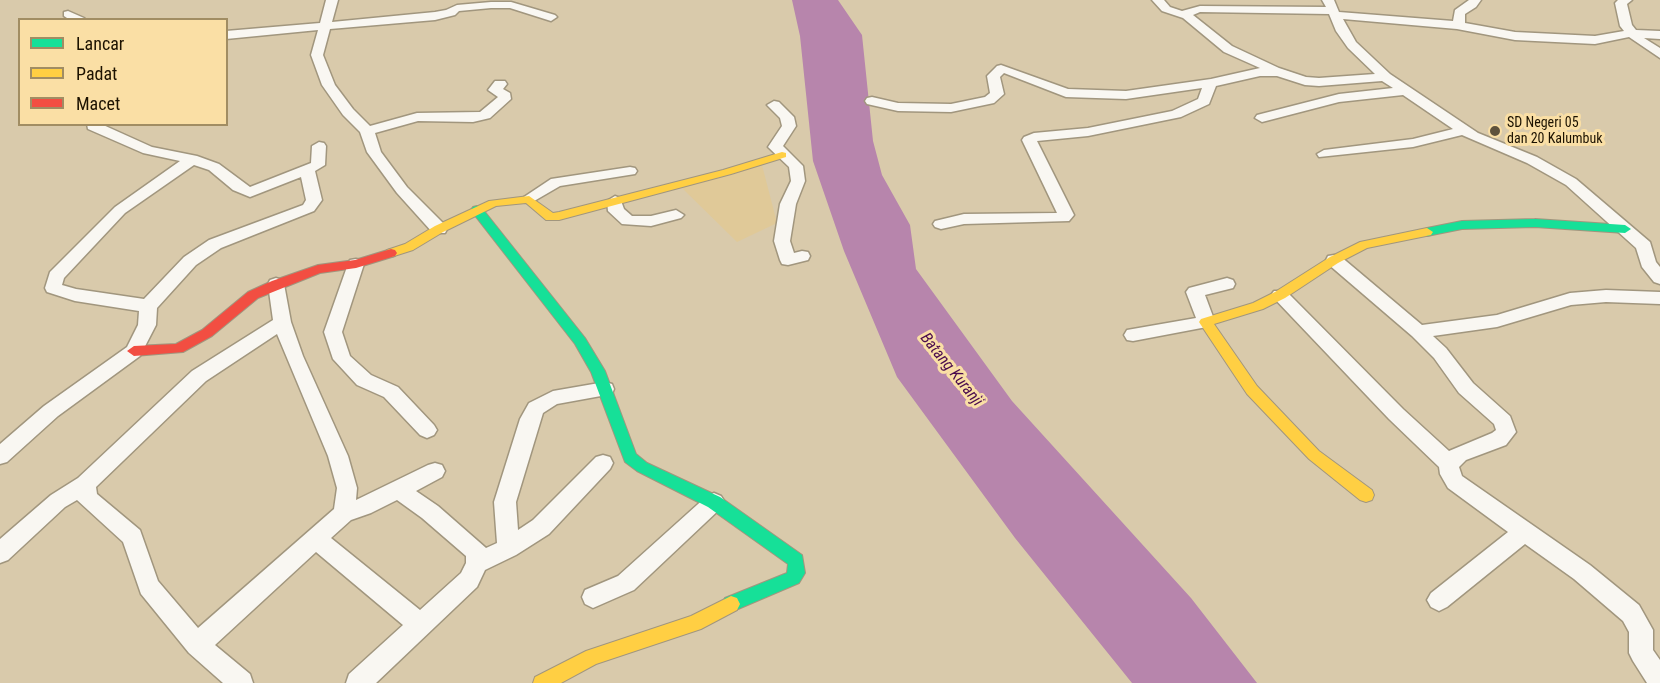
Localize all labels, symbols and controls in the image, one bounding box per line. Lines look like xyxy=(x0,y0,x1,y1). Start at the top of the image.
legend xyxy=(18,18,228,126)
text: Lancar xyxy=(76,33,124,54)
text: Padat xyxy=(76,63,117,84)
text: Macet xyxy=(76,93,120,114)
place label: SD Negeri 05 dan 20 Kalumbuk xyxy=(1507,115,1603,148)
marker: SD Negeri 05 dan 20 Kalumbuk xyxy=(1488,124,1502,138)
water label: Batang Kuranji xyxy=(916,329,986,411)

